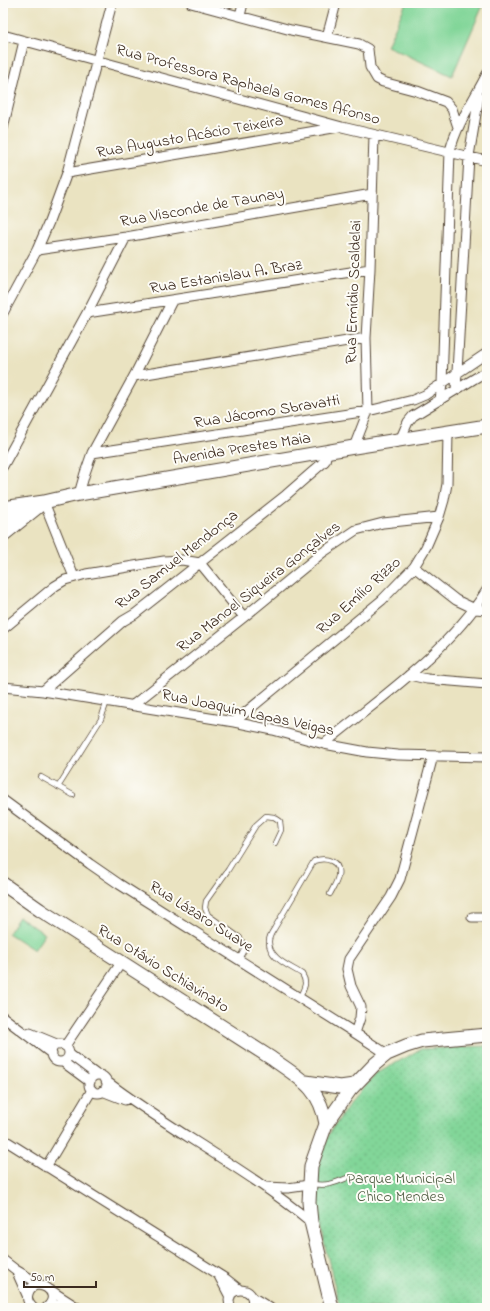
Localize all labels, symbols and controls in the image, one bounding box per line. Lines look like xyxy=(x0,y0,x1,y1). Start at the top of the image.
street label: Rua Professora Raphaela Gomes Afonso xyxy=(113,38,383,132)
street label: Rua Augusto Acácio Teixeira xyxy=(95,109,285,165)
street label: Rua Visconde de Taunay xyxy=(118,182,286,234)
street label: Rua Ermídio Scaldelai xyxy=(339,220,369,364)
street label: Rua Estanislau A. Braz xyxy=(148,253,304,301)
street label: Rua Jácomo Sbravatti xyxy=(192,389,342,435)
street label: Avenida Prestes Maia xyxy=(171,426,313,472)
street label: Rua Samuel Mendonça xyxy=(110,504,244,616)
street label: Rua Manoel Siqueira Gonçalves xyxy=(172,515,346,659)
street label: Rua Emílio Rizzo xyxy=(311,551,407,641)
street label: Rua Joaquim Lapas Veigas xyxy=(159,683,337,743)
street label: Rua Lázaro Suave xyxy=(144,875,259,959)
street label: Rua Otávio Schiavinato xyxy=(92,919,234,1019)
park label: Parque Municipal Chico Mendes xyxy=(347,1167,456,1209)
scale bar xyxy=(24,1263,96,1289)
text: 50 m xyxy=(30,1269,54,1287)

